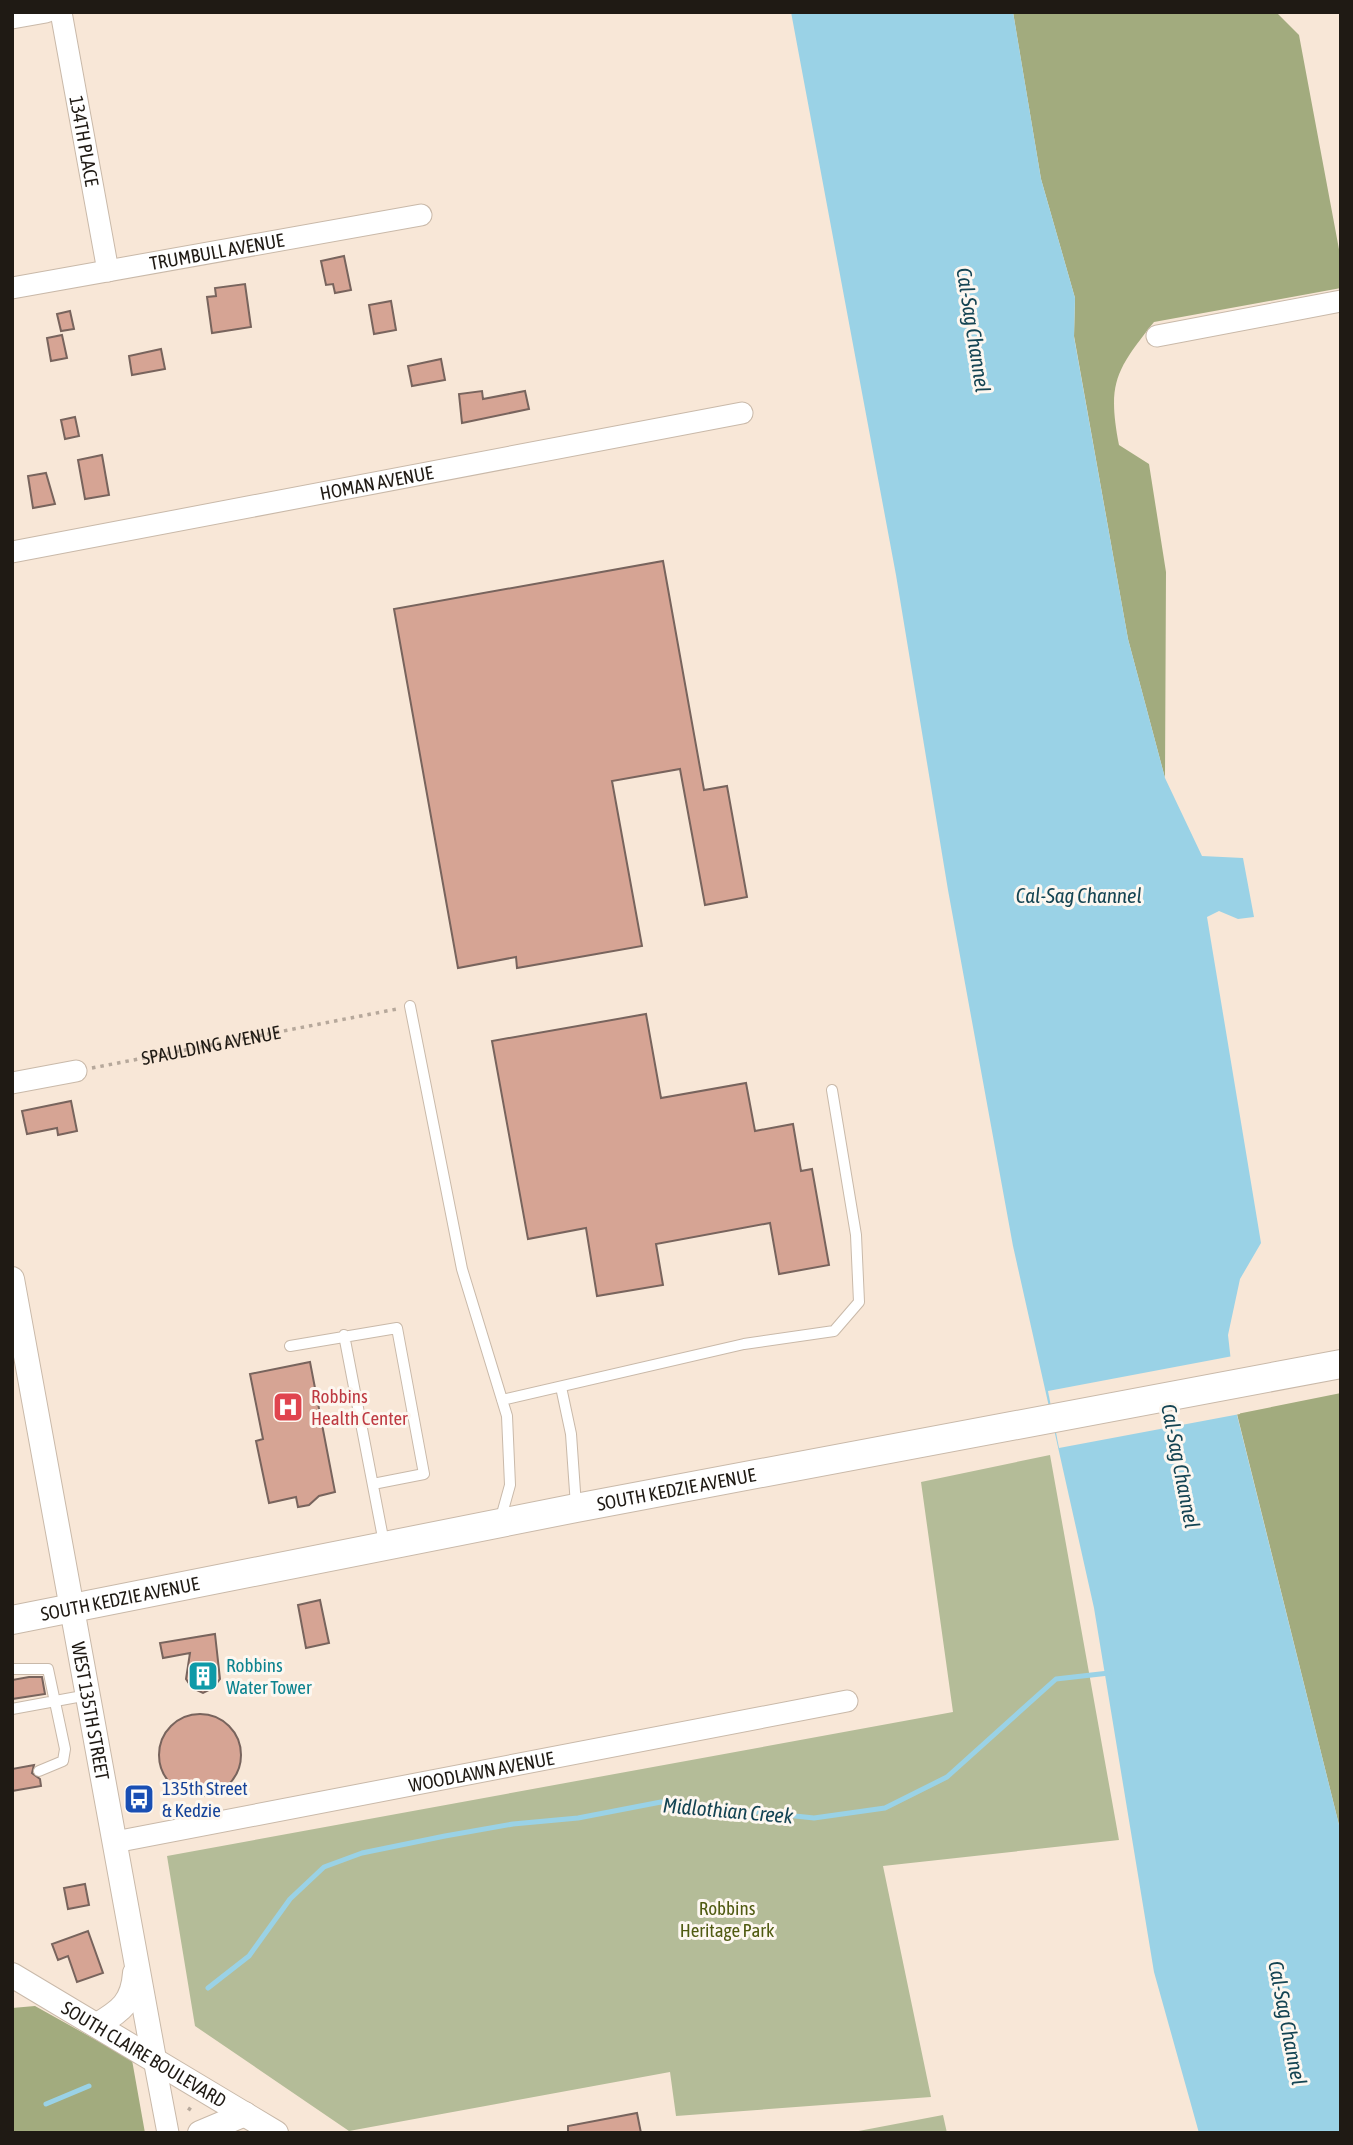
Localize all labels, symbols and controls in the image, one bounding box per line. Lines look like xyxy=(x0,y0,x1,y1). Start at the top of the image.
street label: 134TH PLACE xyxy=(65,94,103,188)
street label: TRUMBULL AVENUE xyxy=(148,229,286,274)
water label: Cal-Sag Channel xyxy=(952,266,996,394)
street label: HOMAN AVENUE xyxy=(318,461,435,504)
water label: Cal-Sag Channel xyxy=(1016,883,1142,907)
street label: SPAULDING AVENUE xyxy=(140,1021,282,1069)
place label: Robbins Health Center xyxy=(311,1385,408,1429)
hospital icon: Robbins Health Center xyxy=(271,1390,305,1424)
water label: Cal-Sag Channel xyxy=(1157,1402,1205,1530)
street label: SOUTH KEDZIE AVENUE xyxy=(595,1463,757,1515)
street label: SOUTH KEDZIE AVENUE xyxy=(39,1572,201,1625)
street label: WEST 135TH STREET xyxy=(67,1640,114,1782)
place label: Robbins Water Tower xyxy=(226,1654,312,1698)
building icon: Robbins Water Tower xyxy=(186,1659,220,1693)
street label: WOODLAWN AVENUE xyxy=(407,1747,556,1796)
place label: 135th Street & Kedzie xyxy=(162,1777,248,1821)
bus stop icon: 135th Street & Kedzie xyxy=(122,1782,156,1816)
water label: Midlothian Creek xyxy=(662,1792,795,1828)
park label: Robbins Heritage Park xyxy=(680,1897,775,1941)
water label: Cal-Sag Channel xyxy=(1264,1959,1312,2087)
street label: SOUTH CLAIRE BOULEVARD xyxy=(58,1996,230,2112)

